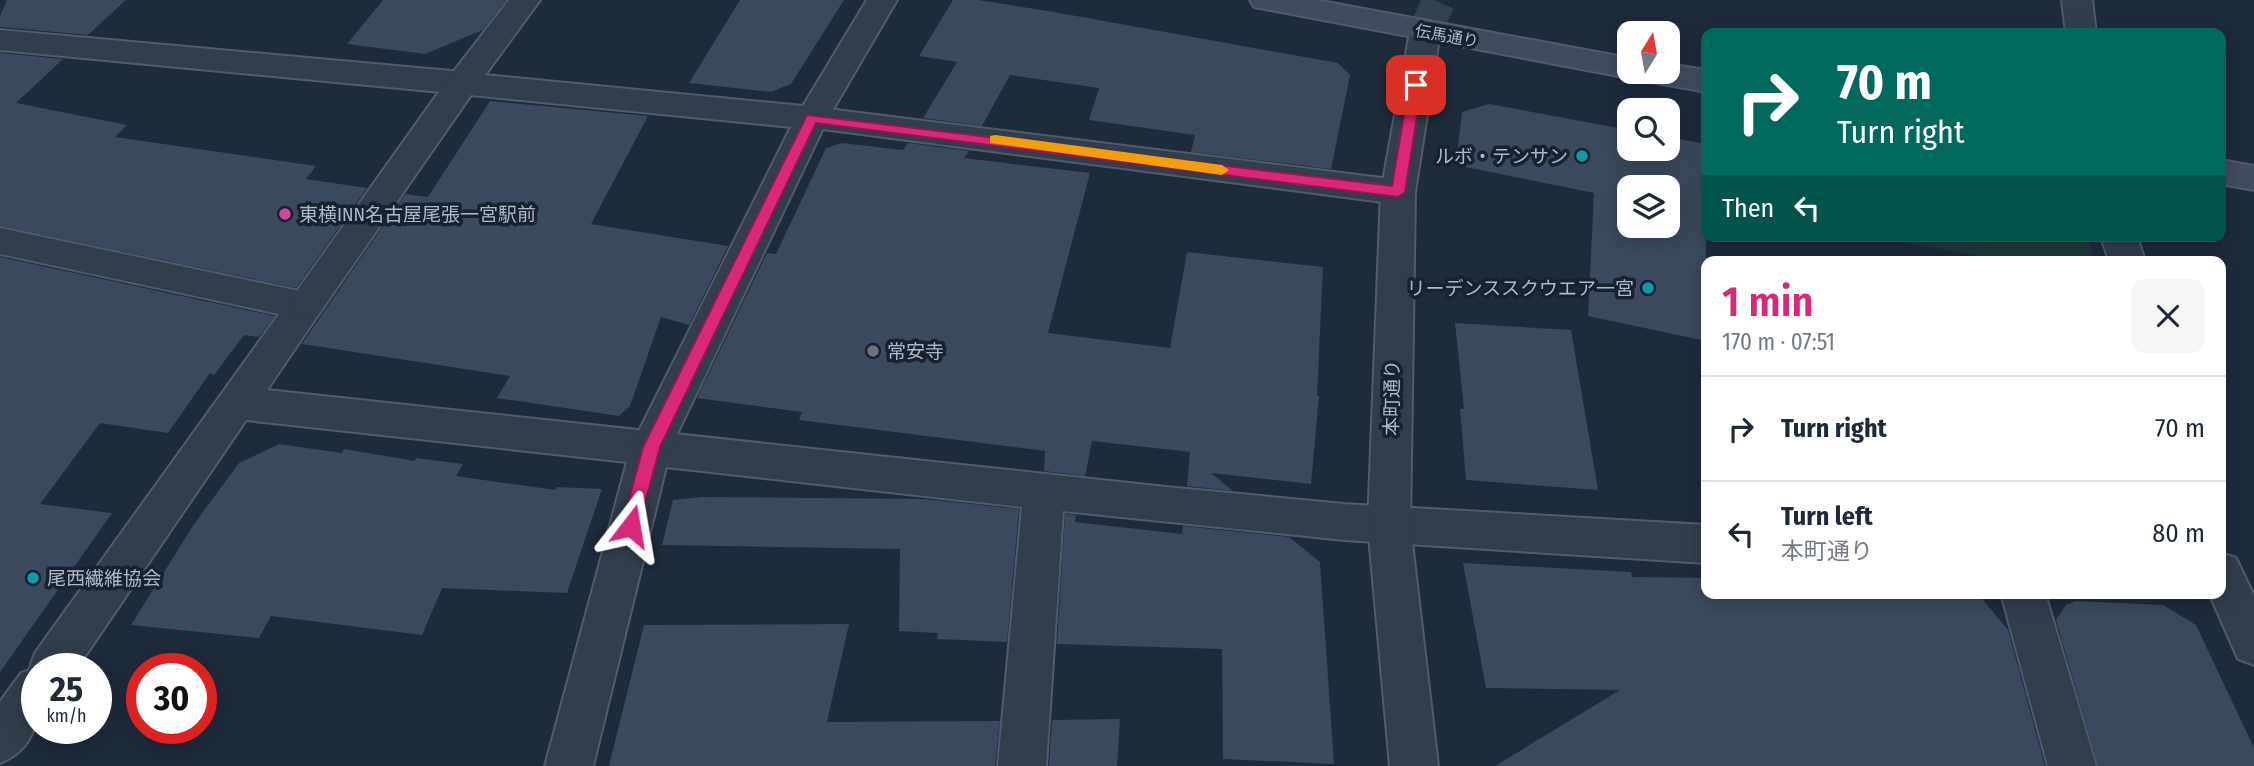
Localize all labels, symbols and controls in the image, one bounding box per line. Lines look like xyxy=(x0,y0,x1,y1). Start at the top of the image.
street label: 伝馬通り xyxy=(1414,21,1480,51)
north arrow xyxy=(1617,21,1680,84)
map controls xyxy=(1617,21,1680,238)
text: 70 m xyxy=(1837,53,1932,112)
pin xyxy=(1386,55,1446,115)
icon: right xyxy=(1722,56,1813,147)
icon: arrive xyxy=(1397,66,1435,104)
button: search xyxy=(1617,98,1680,161)
text: Turn right xyxy=(1837,113,1964,151)
place label: ルボ・テンサン xyxy=(1435,145,1568,168)
marker: ルボ・テンサン xyxy=(1574,148,1590,164)
button: layers xyxy=(1617,175,1680,238)
icon: left xyxy=(1788,189,1826,227)
text: Then xyxy=(1722,193,1774,224)
place label: 東横INN名古屋尾張一宮駅前 xyxy=(299,203,536,226)
marker: 東横INN名古屋尾張一宮駅前 xyxy=(277,206,293,222)
place label: リーデンススクウエア一宮 xyxy=(1406,277,1634,300)
text: 1 min xyxy=(1722,277,1813,327)
button: close xyxy=(2131,279,2205,353)
marker: リーデンススクウエア一宮 xyxy=(1640,280,1656,296)
text: 170 m · 07:51 xyxy=(1722,328,1835,356)
place label: 常安寺 xyxy=(887,340,944,363)
marker: 常安寺 xyxy=(865,343,881,359)
street label: 本町通り xyxy=(1380,360,1404,436)
icon: right xyxy=(1722,410,1760,448)
text: Turn right xyxy=(1781,413,1887,444)
text: 70 m xyxy=(2155,413,2205,444)
position arrow xyxy=(594,489,668,563)
text: Turn left xyxy=(1781,501,1873,532)
icon: left xyxy=(1722,515,1760,553)
text: 80 m xyxy=(2152,518,2205,549)
text: 本町通り xyxy=(1781,537,1873,565)
place label: 尾西繊維協会 xyxy=(47,567,161,590)
marker: 尾西繊維協会 xyxy=(25,570,41,586)
speed limit sign: 30 xyxy=(126,653,217,744)
text: 25 xyxy=(50,668,83,710)
text: km/h xyxy=(46,705,87,727)

